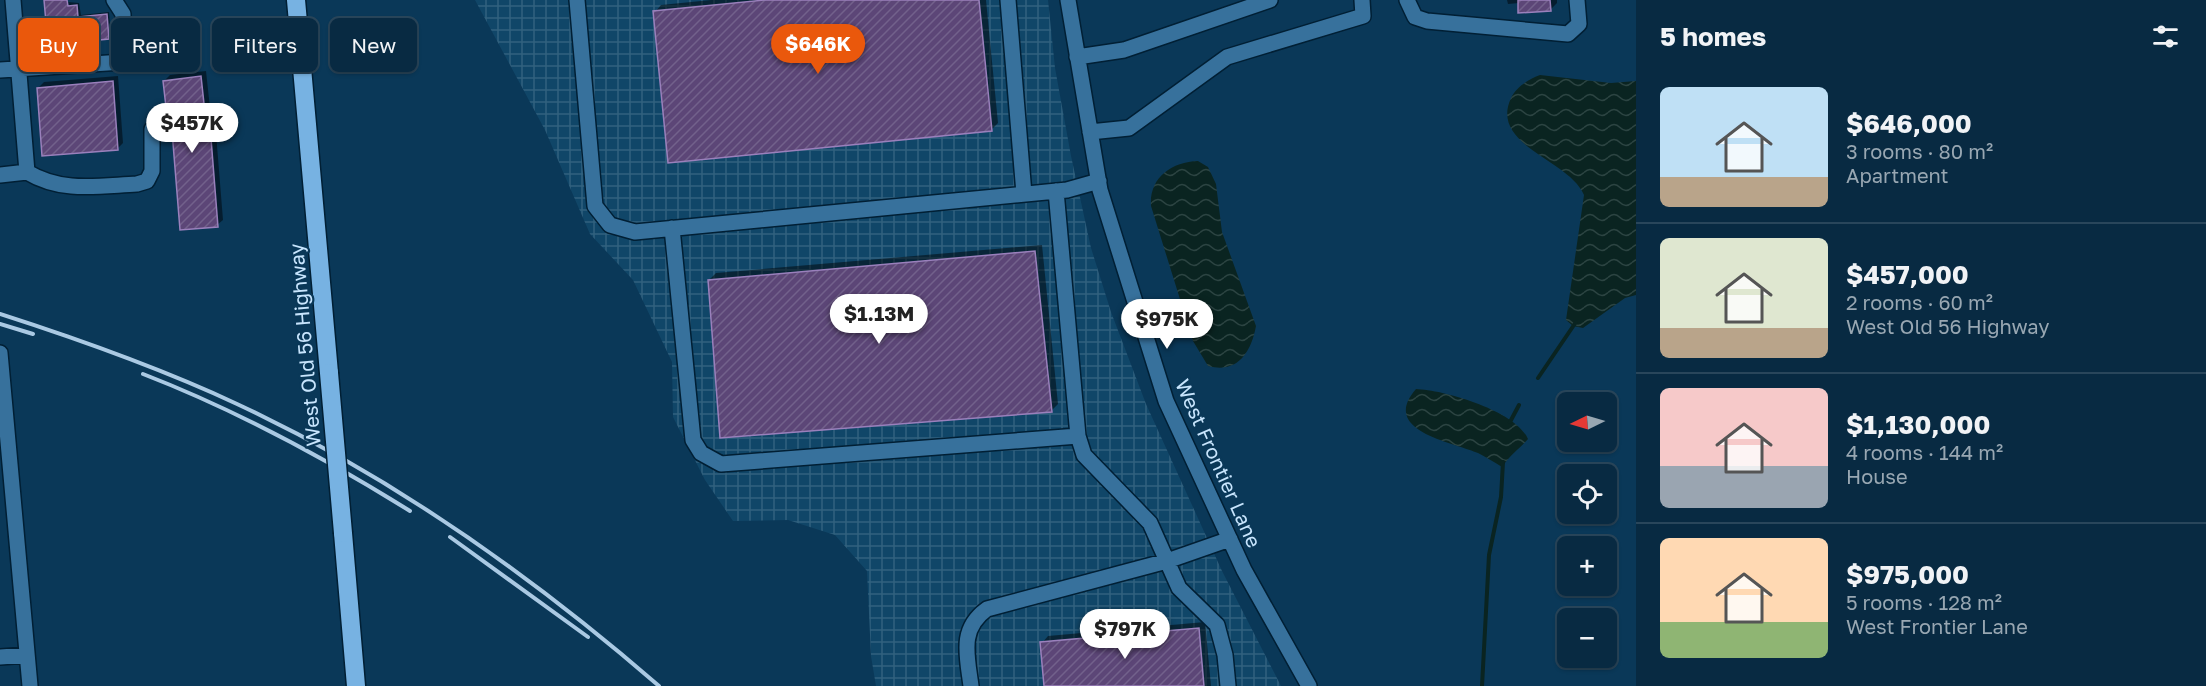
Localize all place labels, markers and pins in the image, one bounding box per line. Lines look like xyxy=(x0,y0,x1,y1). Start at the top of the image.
pin: $646K xyxy=(776,24,860,75)
pin: $457K xyxy=(150,103,234,154)
pin: $1.13M xyxy=(830,294,928,345)
pin: $975K xyxy=(1125,299,1209,350)
pin: $797K xyxy=(1083,609,1167,660)

